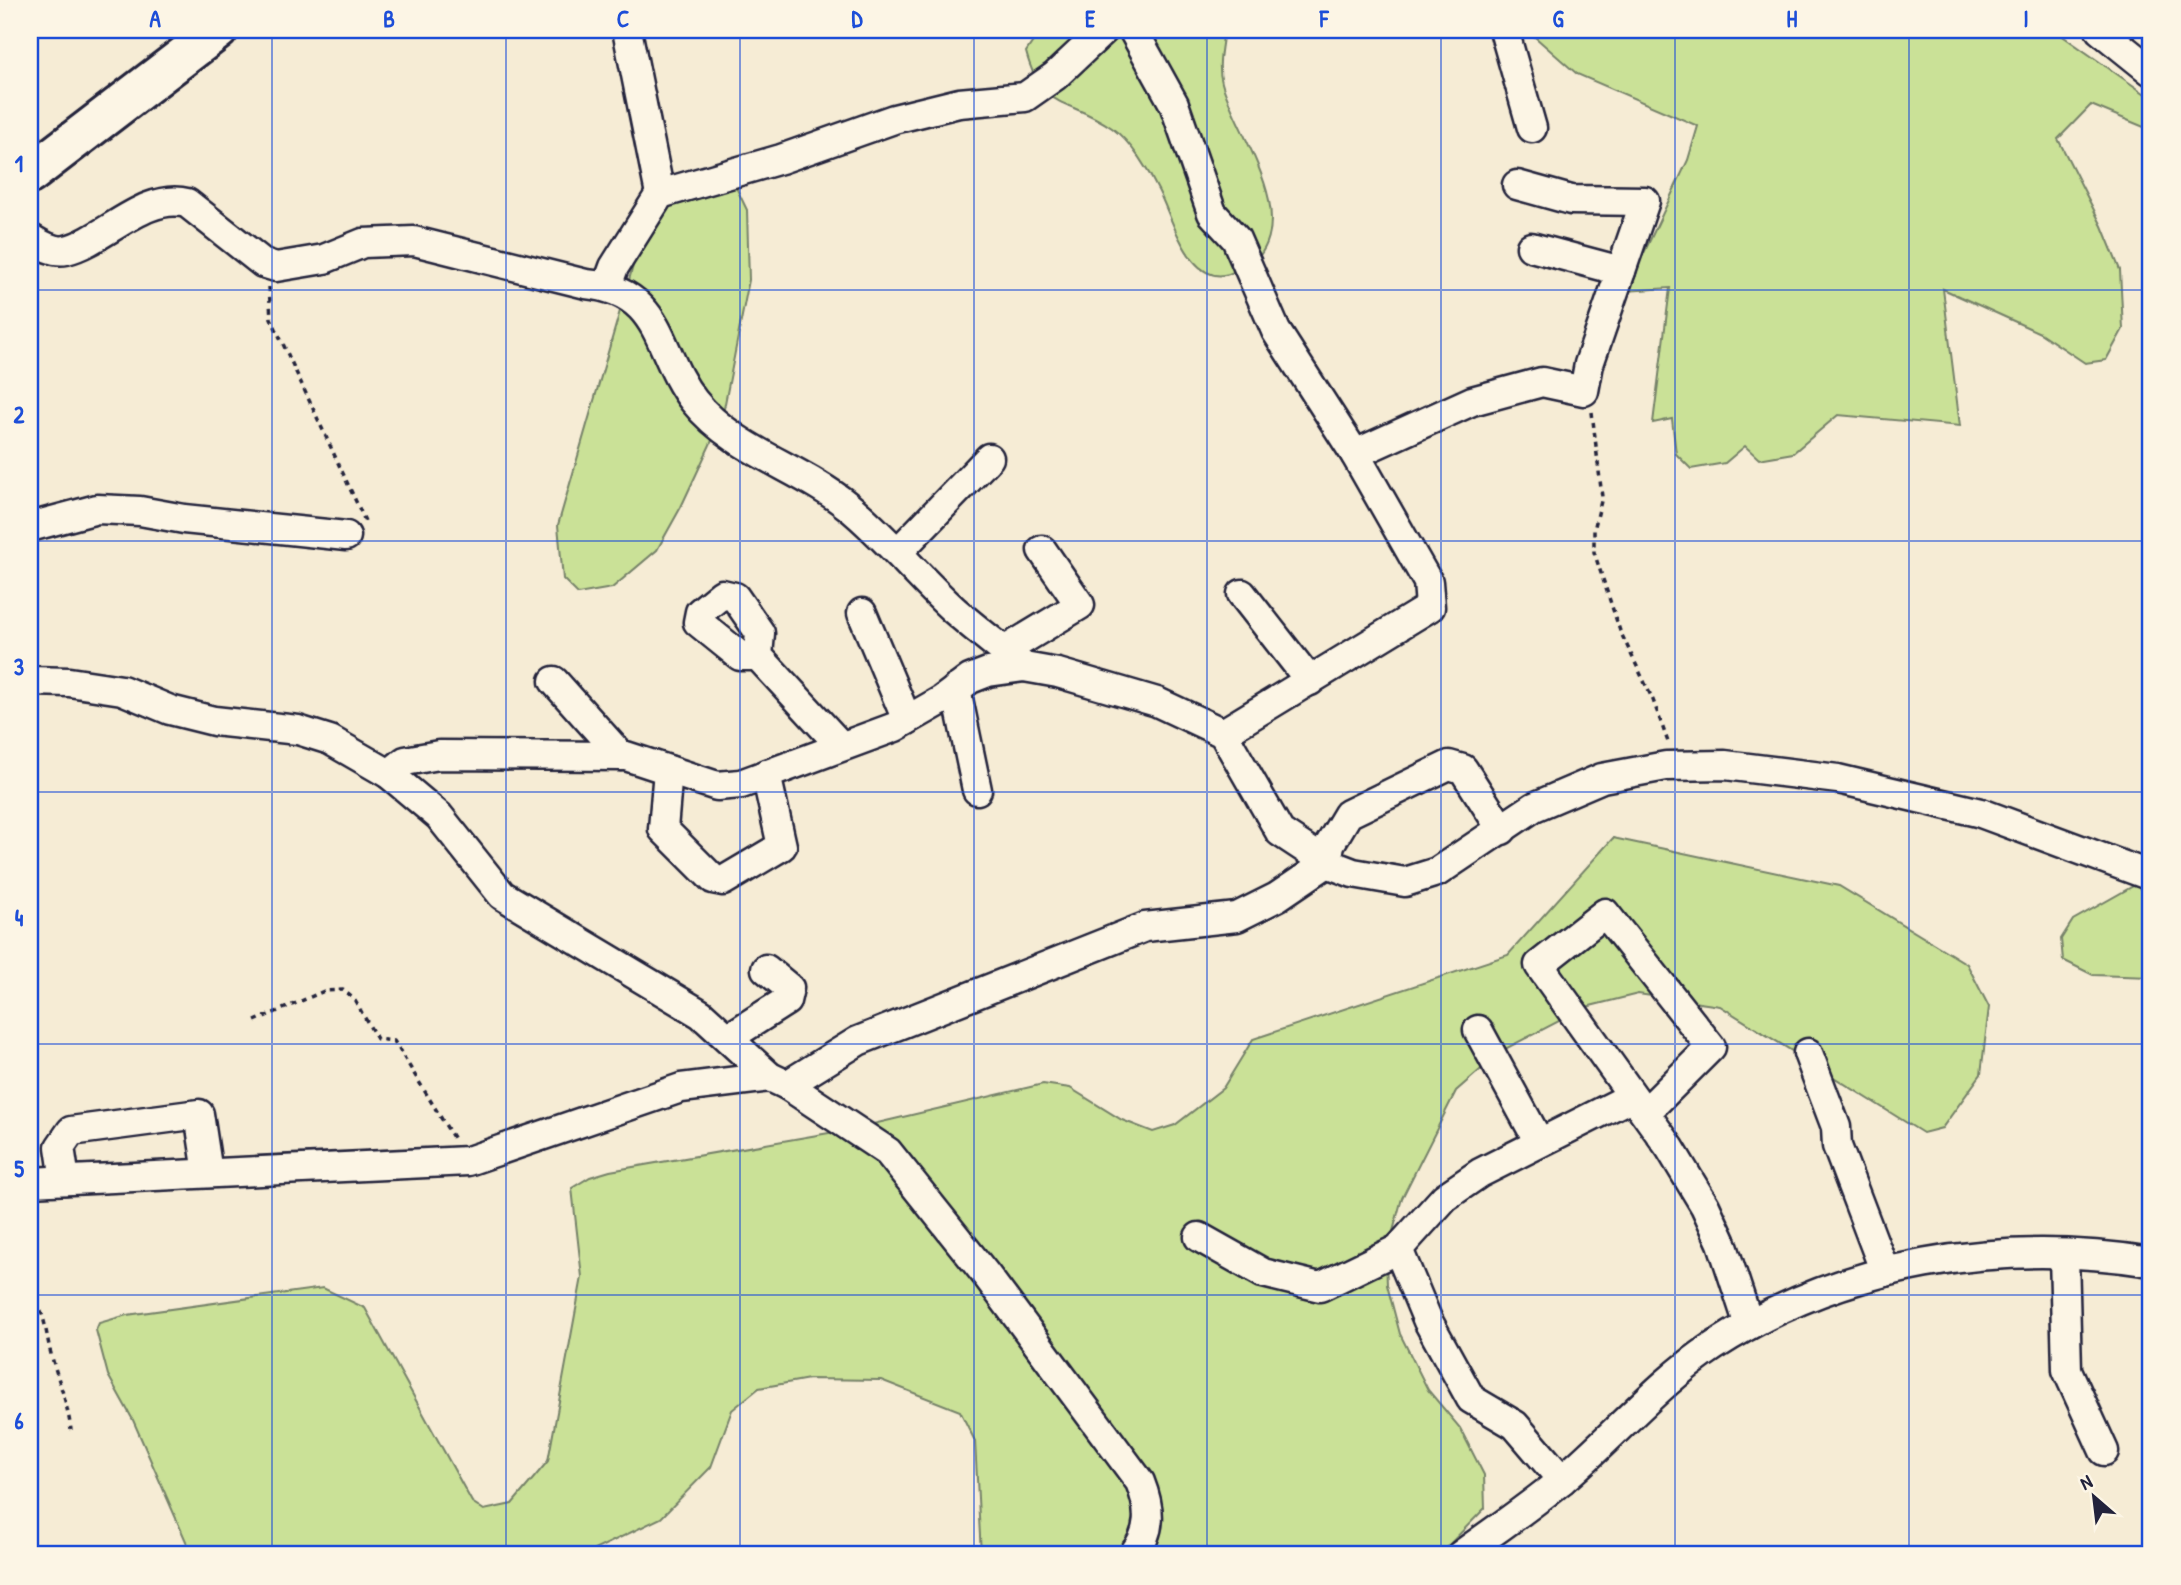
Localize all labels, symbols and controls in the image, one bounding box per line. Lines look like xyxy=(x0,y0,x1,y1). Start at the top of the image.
text: A xyxy=(149,3,161,34)
text: B xyxy=(383,3,395,34)
text: C xyxy=(617,3,629,34)
text: D xyxy=(852,3,864,34)
text: E xyxy=(1085,3,1096,34)
text: F xyxy=(1319,3,1330,34)
text: G xyxy=(1552,3,1564,34)
text: H xyxy=(1787,3,1798,34)
text: I xyxy=(2023,3,2029,34)
text: 1 xyxy=(15,148,23,179)
text: 2 xyxy=(14,399,25,430)
text: 3 xyxy=(14,651,24,682)
text: 4 xyxy=(15,902,24,933)
text: 5 xyxy=(14,1153,24,1184)
text: 6 xyxy=(14,1405,24,1436)
north arrow xyxy=(2058,1462,2128,1532)
text: N xyxy=(2075,1468,2097,1496)

